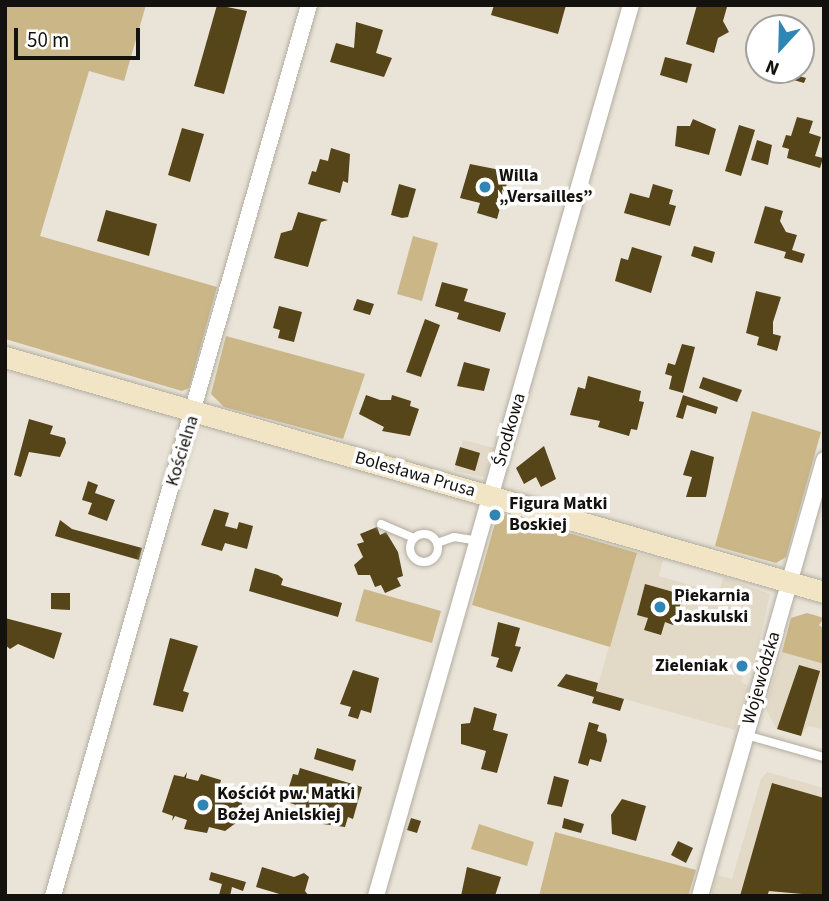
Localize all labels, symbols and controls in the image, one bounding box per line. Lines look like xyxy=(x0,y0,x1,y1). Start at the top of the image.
scale bar xyxy=(18,14,144,58)
north arrow xyxy=(745,14,815,84)
text: 50 m xyxy=(27,25,69,55)
text: N xyxy=(762,52,784,82)
place label: Willa „Versailles” xyxy=(499,166,593,208)
marker: Willa „Versailles” xyxy=(477,179,493,195)
street label: Środkowa xyxy=(489,391,531,469)
street label: Kościelna xyxy=(162,413,204,489)
street label: Bolesława Prusa xyxy=(352,448,478,502)
place label: Figura Matki Boskiej xyxy=(509,494,608,536)
marker: Figura Matki Boskiej xyxy=(487,507,503,523)
place label: Piekarnia Jaskulski xyxy=(674,586,750,628)
marker: Piekarnia Jaskulski xyxy=(652,599,668,615)
street label: Wojewódzka xyxy=(738,629,786,727)
place label: Zieleniak xyxy=(655,655,728,677)
marker: Zieleniak xyxy=(734,658,750,674)
place label: Kościół pw. Matki Bożej Anielskiej xyxy=(217,784,355,826)
marker: Kościół pw. Matki Bożej Anielskiej xyxy=(195,797,211,813)

